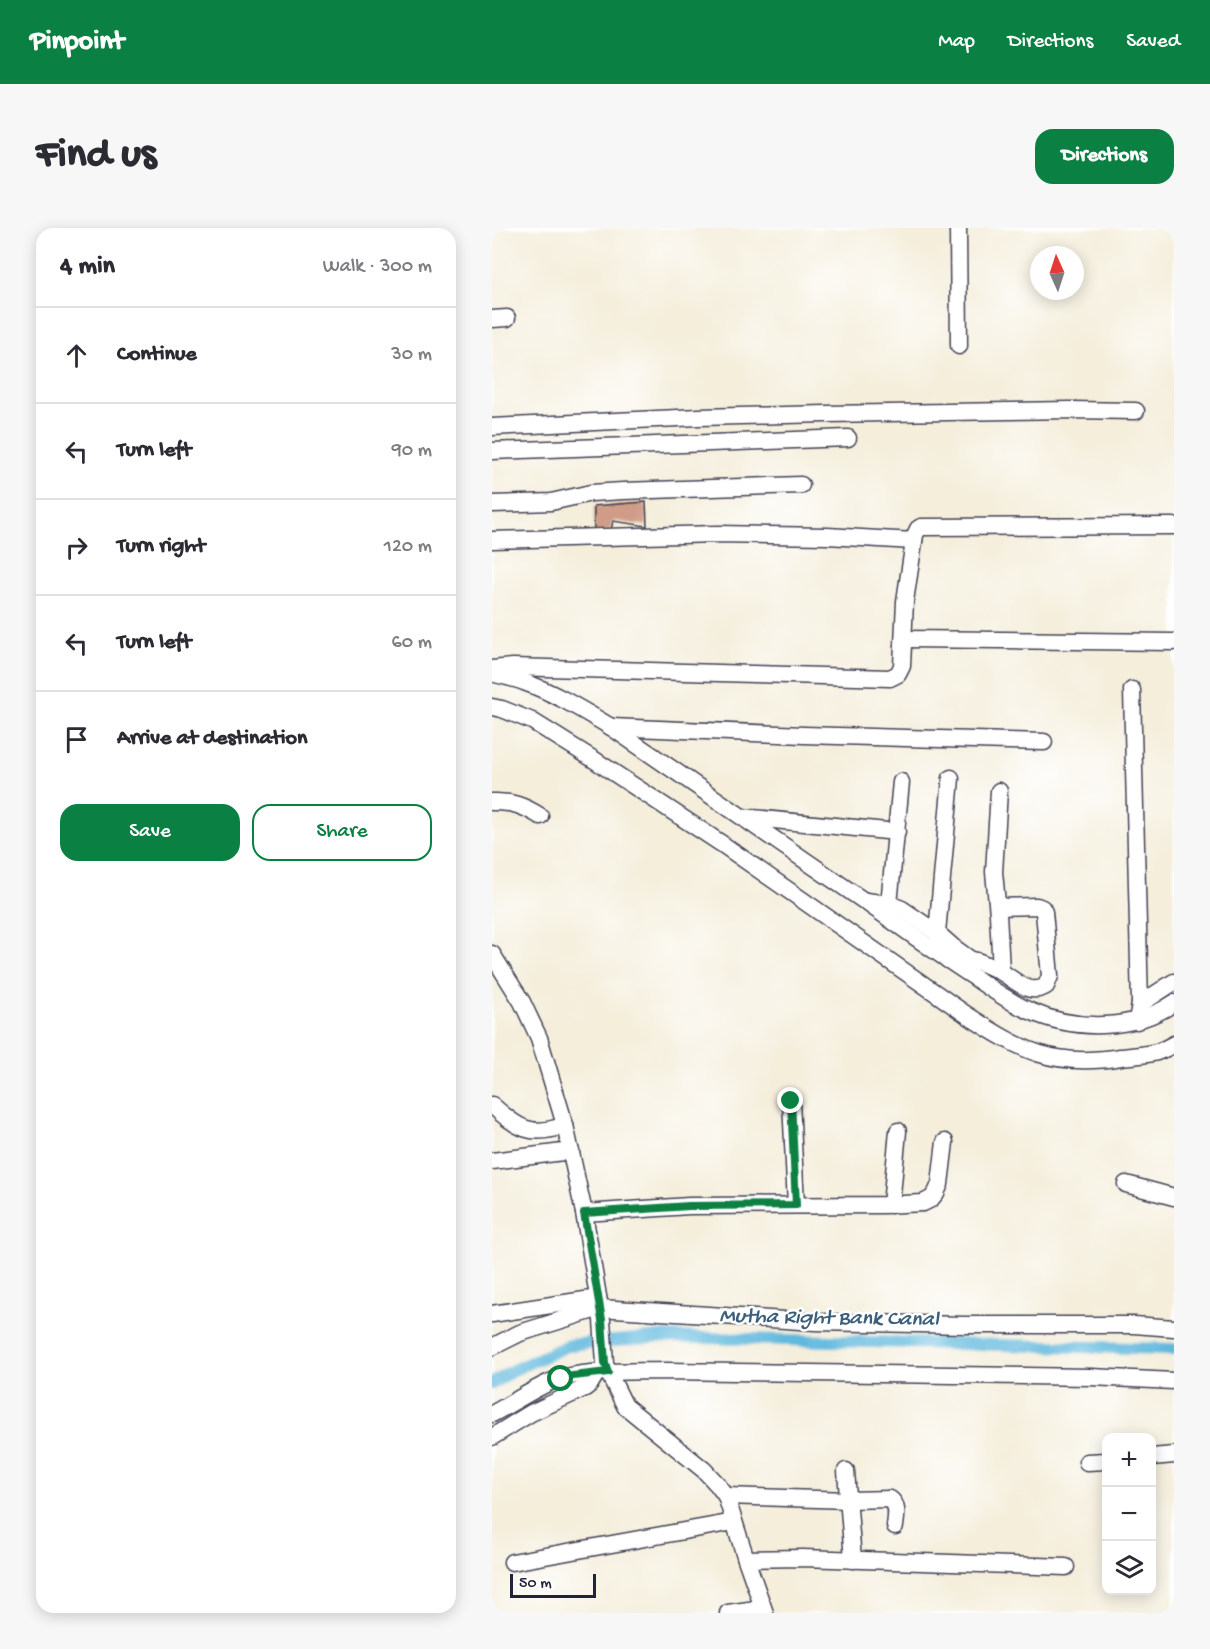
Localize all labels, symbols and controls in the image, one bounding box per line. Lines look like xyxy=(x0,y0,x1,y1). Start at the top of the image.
text: Pinpoint xyxy=(30,26,124,59)
text: Map xyxy=(938,30,975,55)
text: Directions xyxy=(1008,30,1093,55)
text: Saved xyxy=(1126,30,1180,55)
button: Directions xyxy=(1035,129,1174,184)
text: Find us xyxy=(36,132,156,181)
north arrow xyxy=(1030,246,1084,300)
text: 4 min xyxy=(60,252,115,283)
text: Walk · 300 m xyxy=(323,256,432,279)
icon: ahead xyxy=(60,339,93,372)
text: Continue xyxy=(117,342,197,368)
text: 30 m xyxy=(391,344,432,367)
icon: left xyxy=(60,435,93,468)
text: Turn left xyxy=(117,438,191,464)
text: 90 m xyxy=(392,440,432,463)
icon: right xyxy=(60,531,93,564)
text: Turn right xyxy=(117,534,205,560)
text: 120 m xyxy=(384,536,432,559)
icon: left xyxy=(60,627,93,660)
text: Turn left xyxy=(117,630,191,656)
text: 60 m xyxy=(392,632,432,655)
icon: arrive xyxy=(60,723,93,756)
text: Arrive at destination xyxy=(117,726,307,752)
button: Save xyxy=(60,804,240,861)
button: Share xyxy=(252,804,432,861)
route end xyxy=(777,1087,803,1113)
water label: Mutha Right Bank Canal xyxy=(719,1304,940,1334)
route start xyxy=(547,1365,573,1391)
map controls xyxy=(1102,1433,1156,1595)
button: + xyxy=(1102,1433,1156,1487)
button: − xyxy=(1102,1487,1156,1541)
button: layers xyxy=(1102,1541,1156,1595)
scale bar xyxy=(510,1571,596,1598)
text: 50 m xyxy=(519,1575,552,1594)

